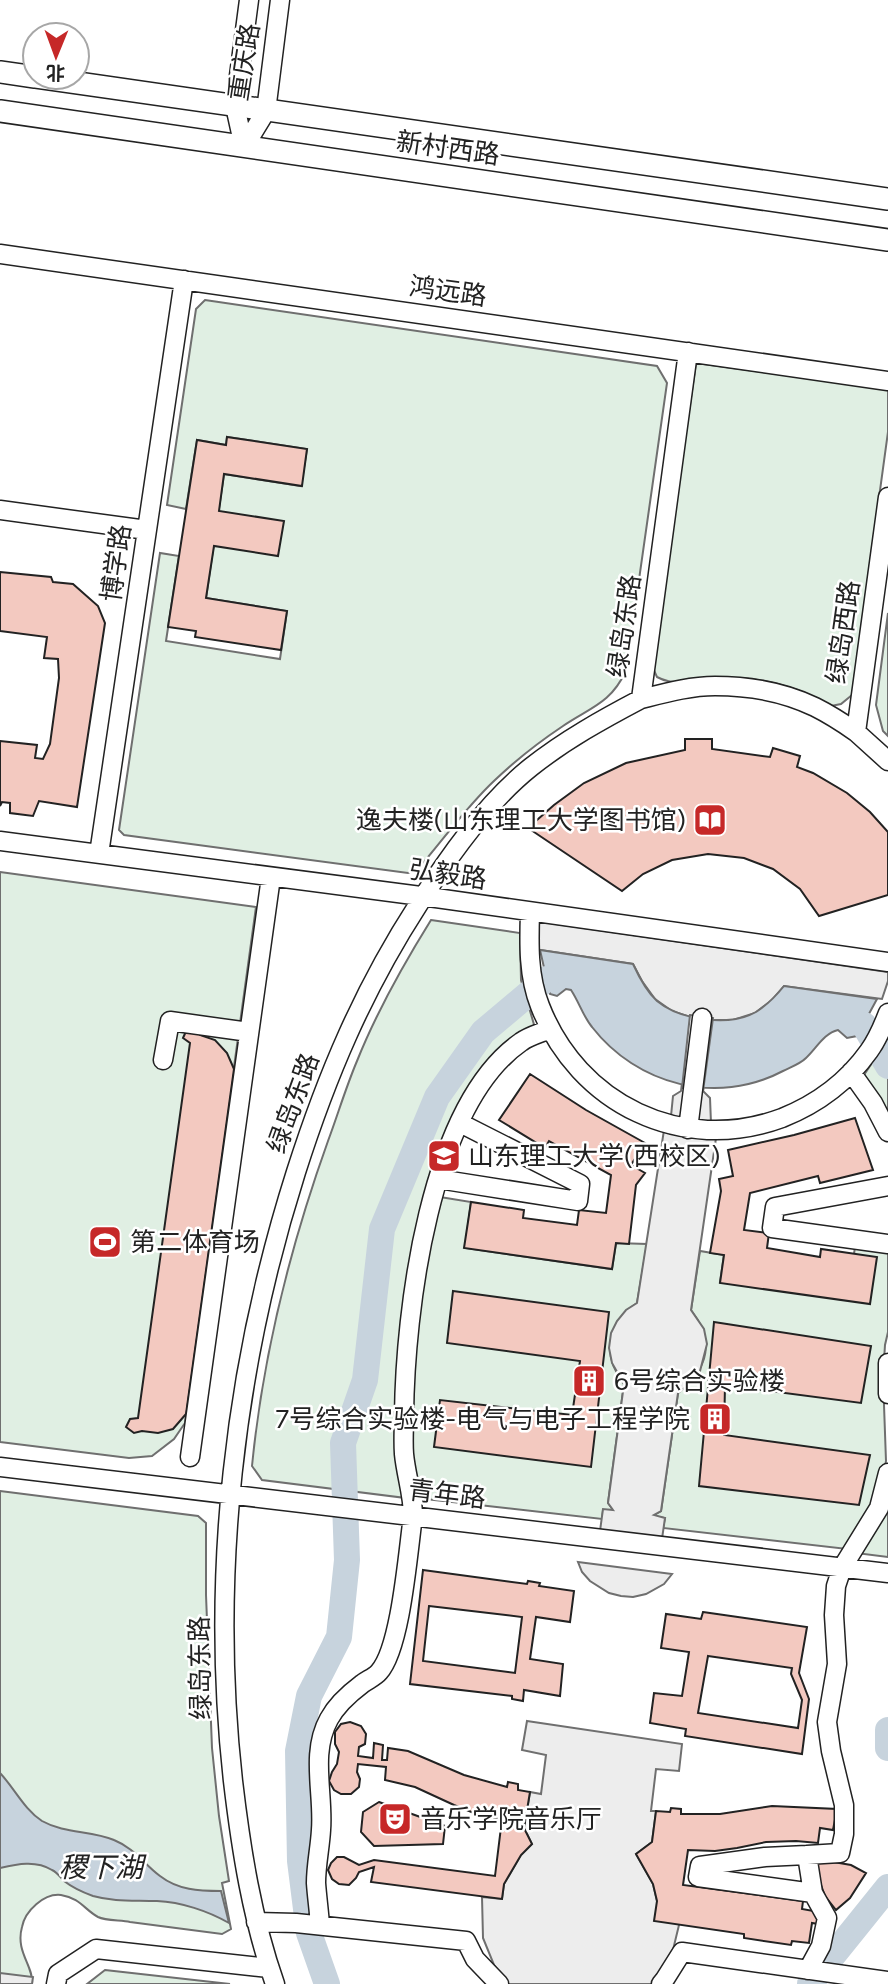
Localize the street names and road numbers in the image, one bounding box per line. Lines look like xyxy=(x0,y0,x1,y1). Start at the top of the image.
street label: 重庆路 xyxy=(222,21,266,103)
street label: 新村西路 xyxy=(394,125,502,171)
street label: 鸿远路 xyxy=(407,270,489,312)
street label: 博学路 xyxy=(95,522,137,604)
street label: 绿岛东路 xyxy=(601,572,647,680)
street label: 绿岛西路 xyxy=(820,578,866,686)
street label: 弘毅路 xyxy=(407,853,489,895)
street label: 绿岛东路 xyxy=(260,1049,326,1157)
street label: 青年路 xyxy=(406,1473,488,1515)
street label: 绿岛东路 xyxy=(183,1616,217,1720)

